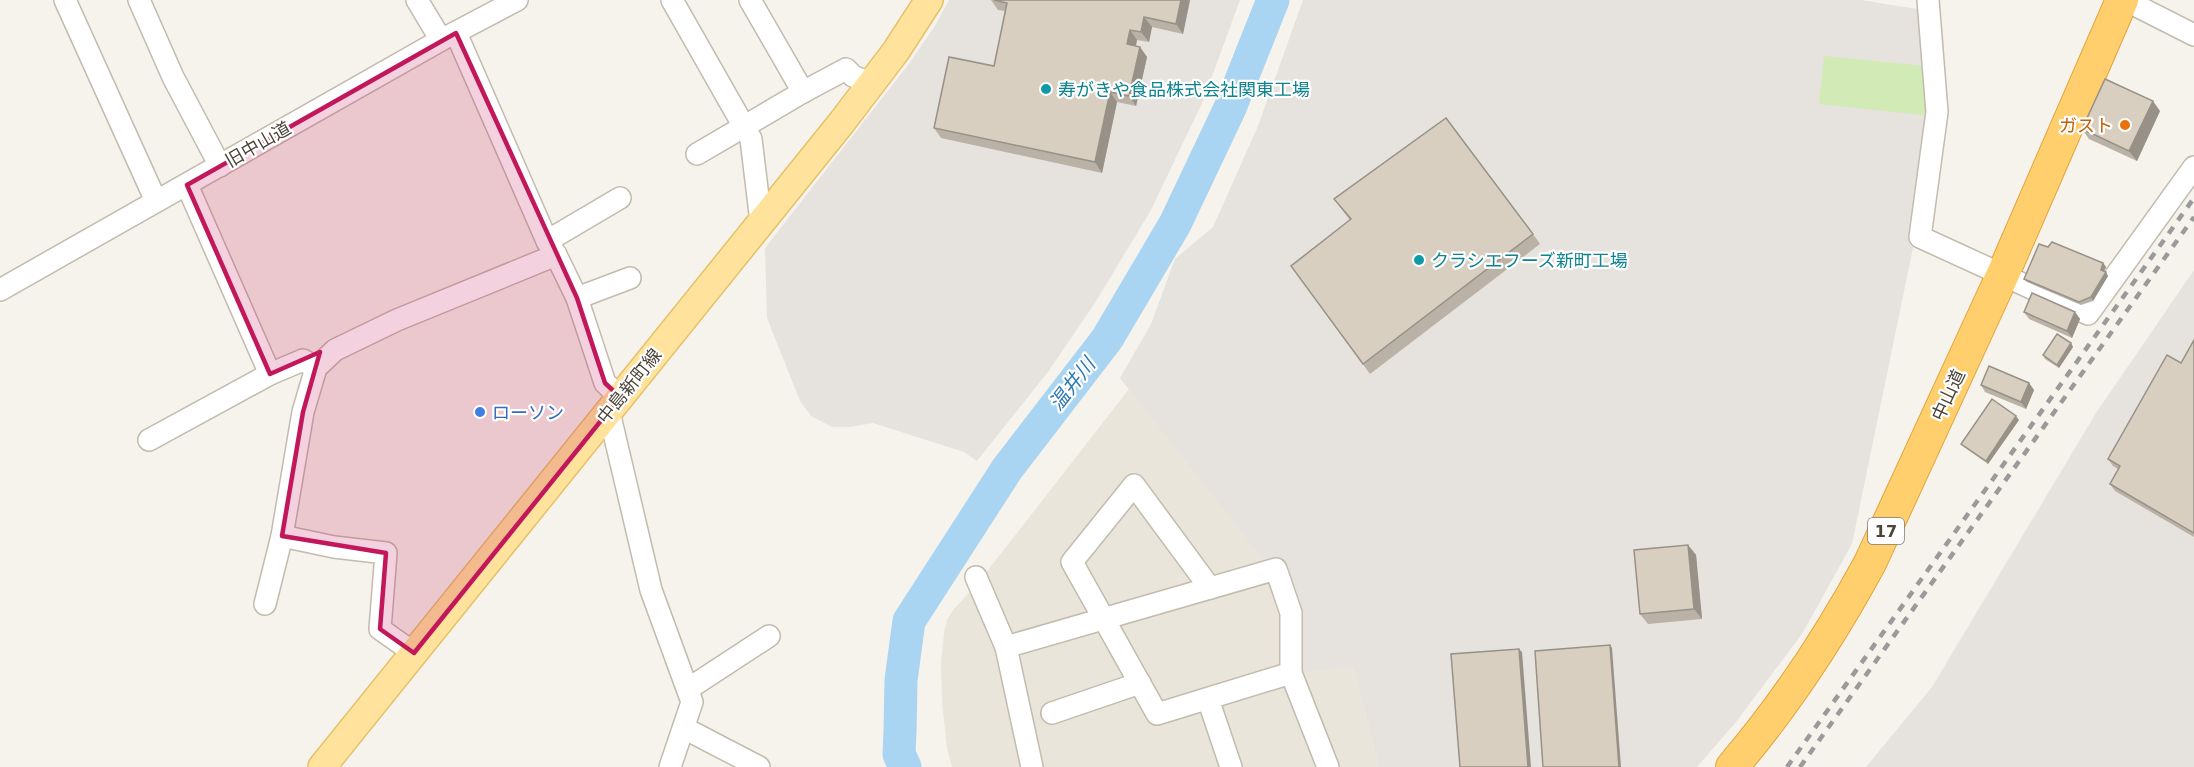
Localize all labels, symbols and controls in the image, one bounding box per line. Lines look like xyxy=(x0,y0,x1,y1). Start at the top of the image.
place label: 寿がきや食品株式会社関東工場 xyxy=(1058,79,1310,100)
marker: 寿がきや食品株式会社関東工場 xyxy=(1039,82,1053,96)
place label: ガスト xyxy=(2059,115,2113,136)
street label: 旧中山道 xyxy=(222,117,294,171)
marker: ガスト xyxy=(2118,118,2132,132)
place label: クラシエフーズ新町工場 xyxy=(1431,250,1628,271)
marker: クラシエフーズ新町工場 xyxy=(1412,253,1426,267)
street label: 中島新町線 xyxy=(593,344,665,428)
water label: 温井川 xyxy=(1044,351,1101,415)
street label: 中山道 xyxy=(1927,366,1969,424)
place label: ローソン xyxy=(492,402,564,423)
marker: ローソン xyxy=(473,405,487,419)
road number: 17 xyxy=(1868,518,1904,544)

